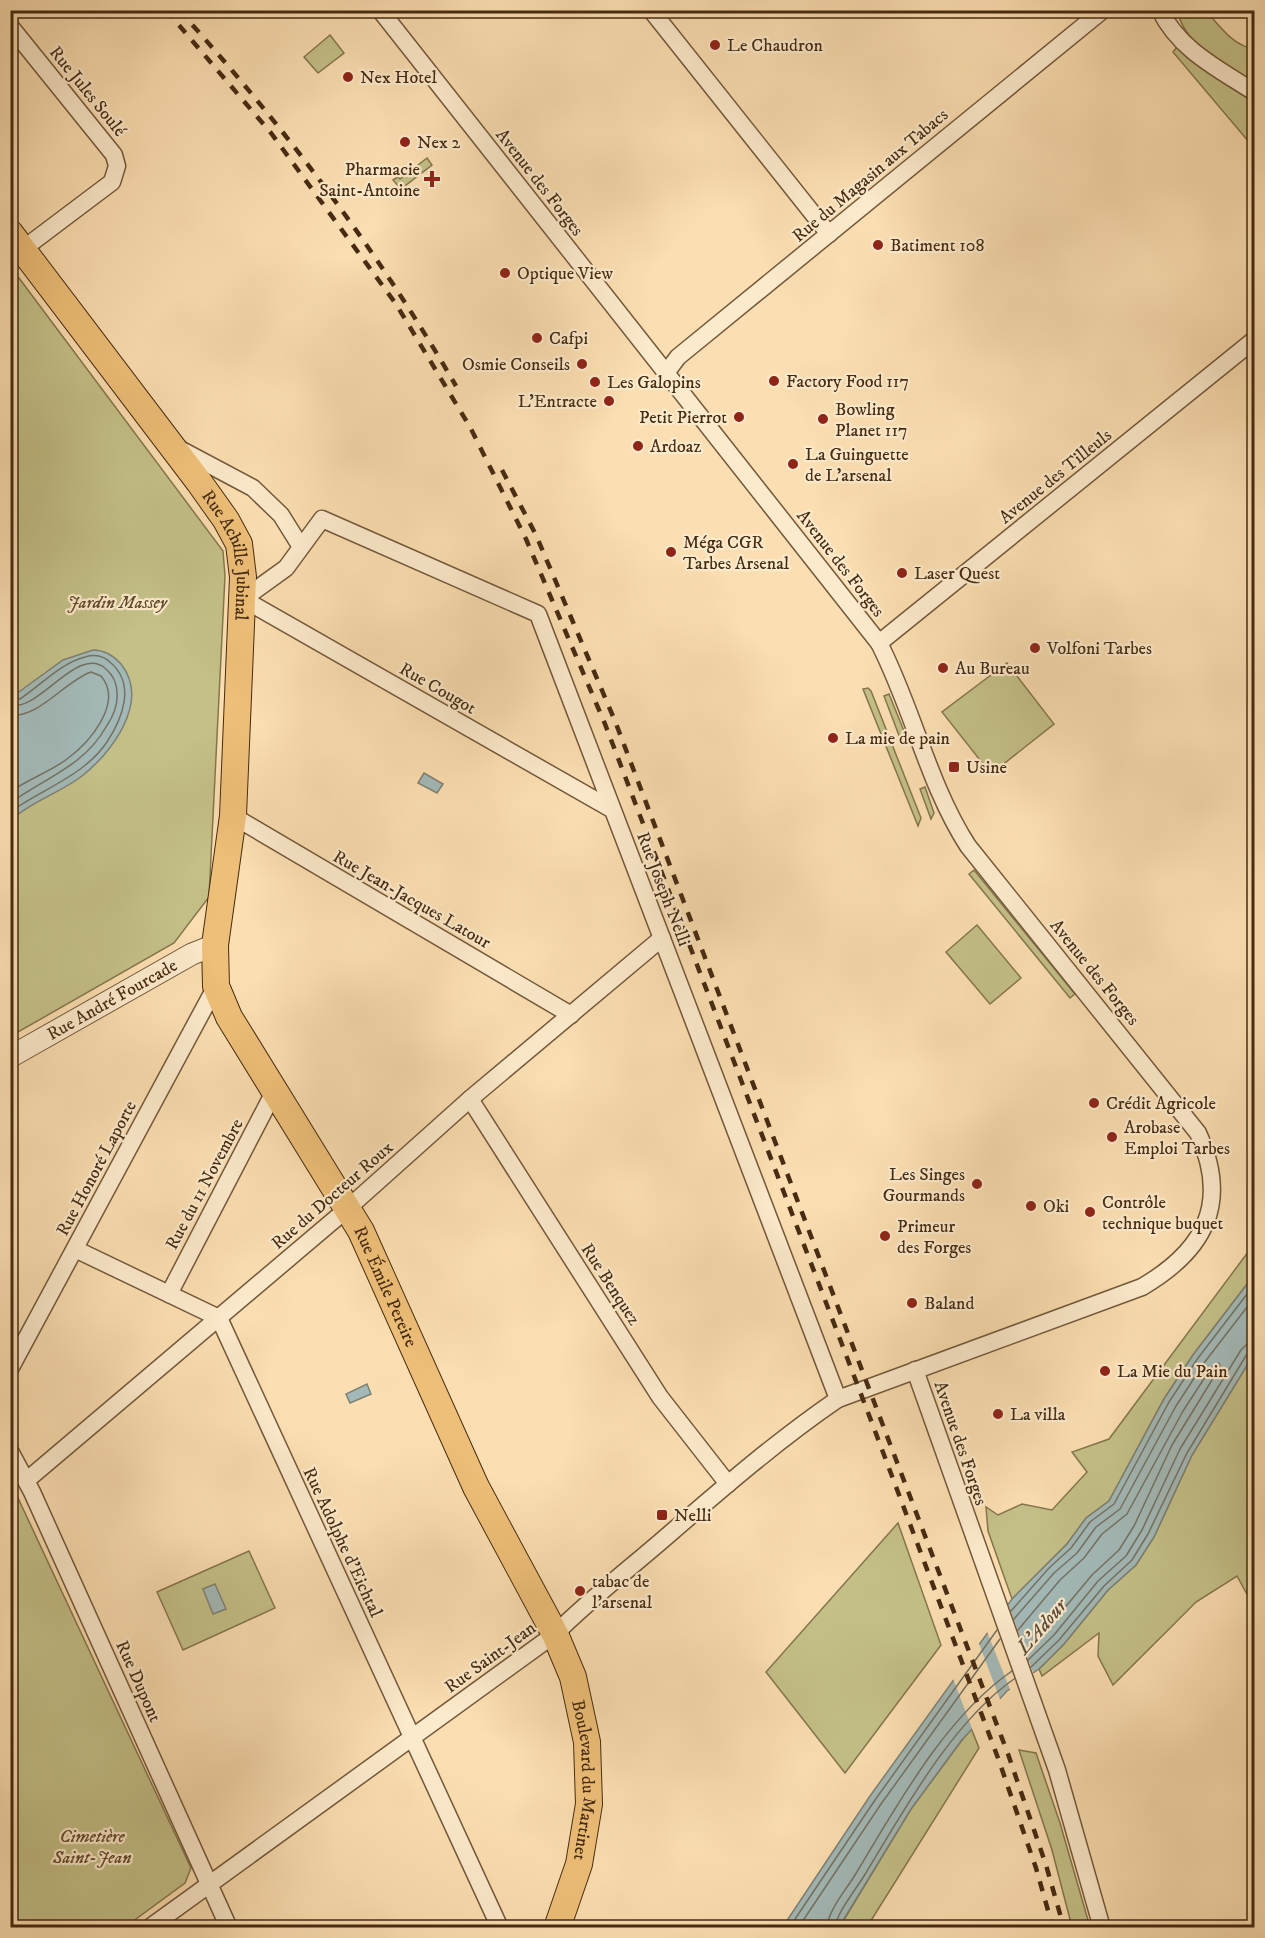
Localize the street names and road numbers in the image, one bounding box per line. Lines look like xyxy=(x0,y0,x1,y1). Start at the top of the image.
street label: Rue Jules Soulé xyxy=(44,42,131,142)
street label: Rue du Magasin aux Tabacs xyxy=(788,104,953,247)
street label: Avenue des Forges xyxy=(490,125,588,241)
street label: Avenue des Tilleuls xyxy=(995,425,1116,529)
street label: Rue Achille Jubinal xyxy=(196,486,253,621)
street label: Avenue des Forges xyxy=(791,506,889,622)
street label: Rue Cougot xyxy=(395,658,480,720)
street label: Rue Joseph Nelli xyxy=(631,829,695,950)
street label: Rue Jean-Jacques Latour xyxy=(329,846,494,954)
street label: Avenue des Forges xyxy=(1045,915,1144,1030)
street label: Rue André Fourcade xyxy=(43,955,181,1046)
street label: Rue Honoré Laporte xyxy=(52,1097,142,1240)
street label: Rue du 11 Novembre xyxy=(161,1115,249,1254)
street label: Rue du Docteur Roux xyxy=(267,1137,398,1255)
street label: Rue Émile Pereire xyxy=(348,1223,422,1351)
street label: Rue Benquez xyxy=(576,1240,645,1330)
street label: Avenue des Forges xyxy=(928,1378,992,1508)
street label: Rue Adolphe d'Eichtal xyxy=(298,1464,387,1621)
street label: Rue Saint-Jean xyxy=(441,1617,541,1698)
street label: Rue Dupont xyxy=(110,1637,166,1726)
street label: Boulevard du Martinet xyxy=(566,1698,600,1862)

